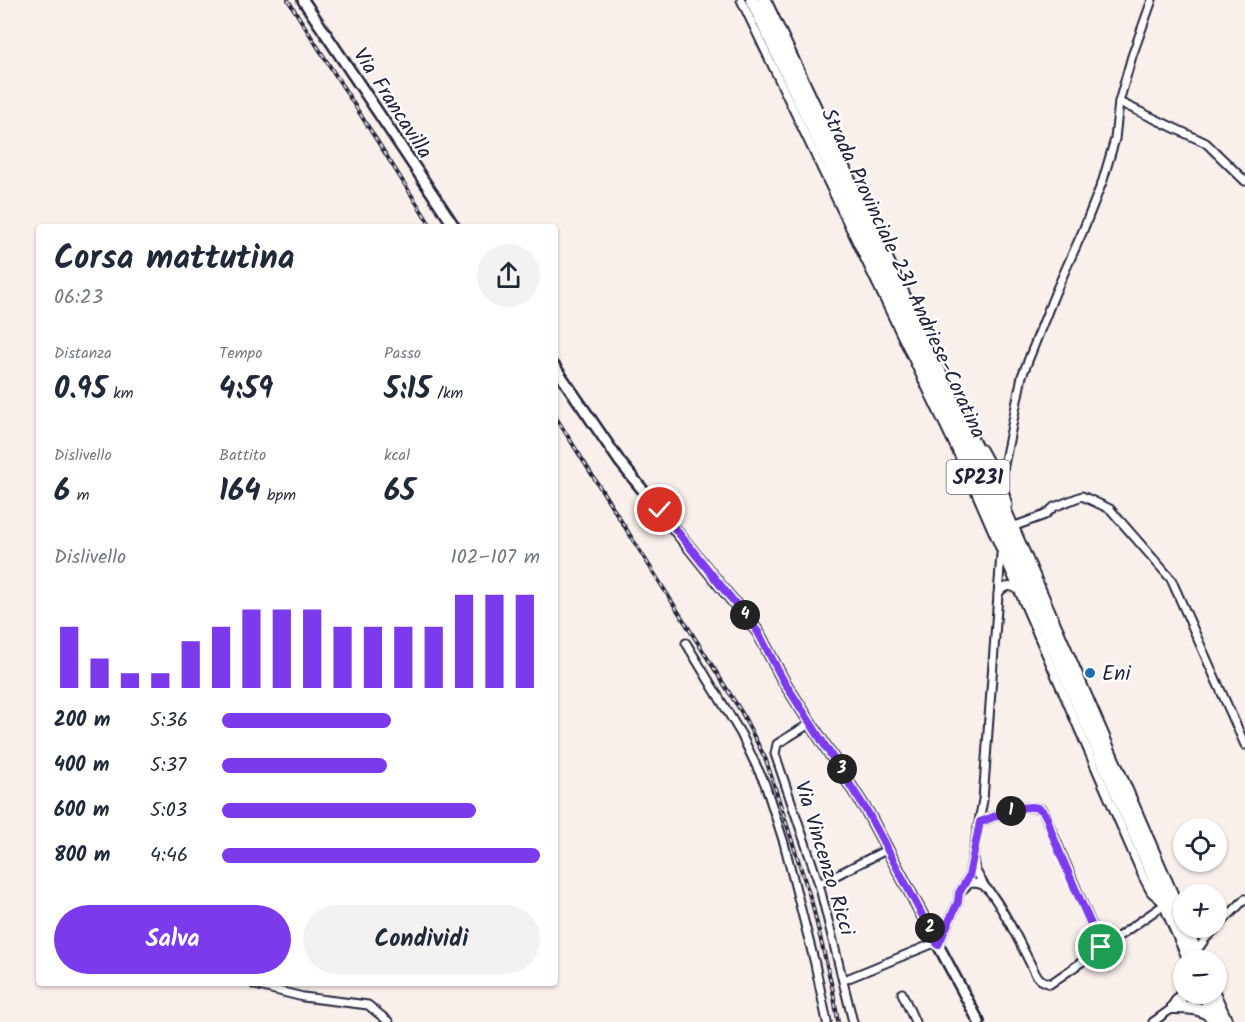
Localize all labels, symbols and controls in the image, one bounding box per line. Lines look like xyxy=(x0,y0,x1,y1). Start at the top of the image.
street label: Via Francavilla xyxy=(343,42,440,166)
street label: Strada Provinciale 231 Andriese-Coratina xyxy=(811,103,994,444)
text: Corsa mattutina xyxy=(54,233,295,286)
button: share xyxy=(477,244,540,307)
text: 06:23 xyxy=(54,282,103,314)
text: Distanza xyxy=(54,341,112,366)
text: Tempo xyxy=(219,341,262,366)
text: Passo xyxy=(384,341,421,366)
text: 0.95 xyxy=(54,366,107,414)
text: 4:59 xyxy=(219,366,273,414)
text: 5:15 xyxy=(384,366,431,414)
text: km xyxy=(107,381,134,406)
text: /km xyxy=(431,381,463,406)
text: Dislivello xyxy=(54,443,112,468)
text: Battito xyxy=(219,443,266,468)
text: kcal xyxy=(384,443,410,468)
road number: SP231 xyxy=(946,460,1010,494)
text: 6 xyxy=(54,468,70,516)
text: 164 xyxy=(219,468,261,516)
text: 65 xyxy=(384,468,415,516)
text: m xyxy=(70,483,89,508)
text: bpm xyxy=(261,483,296,508)
pin xyxy=(634,484,685,535)
icon: check xyxy=(643,493,676,526)
text: Dislivello xyxy=(54,542,126,574)
text: 102–107 m xyxy=(450,542,540,574)
pin: 4 xyxy=(730,600,760,630)
text: 4 xyxy=(741,602,749,627)
place label: Eni xyxy=(1102,658,1131,691)
marker: Eni xyxy=(1083,666,1097,680)
text: 200 m xyxy=(54,705,110,737)
text: 5:36 xyxy=(150,705,188,737)
text: 400 m xyxy=(54,750,110,782)
text: 5:37 xyxy=(150,750,186,782)
pin: 3 xyxy=(827,754,857,784)
text: 3 xyxy=(838,756,846,781)
street label: Via Vincenzo Ricci xyxy=(784,777,863,941)
text: 600 m xyxy=(54,795,109,827)
text: 5:03 xyxy=(150,795,187,827)
pin: 1 xyxy=(996,796,1026,826)
text: 1 xyxy=(1009,798,1013,823)
map controls xyxy=(1173,818,1227,1004)
button: locate xyxy=(1173,818,1227,872)
text: 800 m xyxy=(54,840,110,872)
text: 4:46 xyxy=(150,840,188,872)
button: + xyxy=(1173,884,1227,938)
button: Salva xyxy=(54,905,291,974)
button: Condividi xyxy=(303,905,540,974)
pin: 2 xyxy=(915,913,945,943)
text: 2 xyxy=(925,915,935,940)
pin xyxy=(1075,921,1126,972)
icon: arrive xyxy=(1084,930,1117,963)
button: − xyxy=(1173,950,1227,1004)

